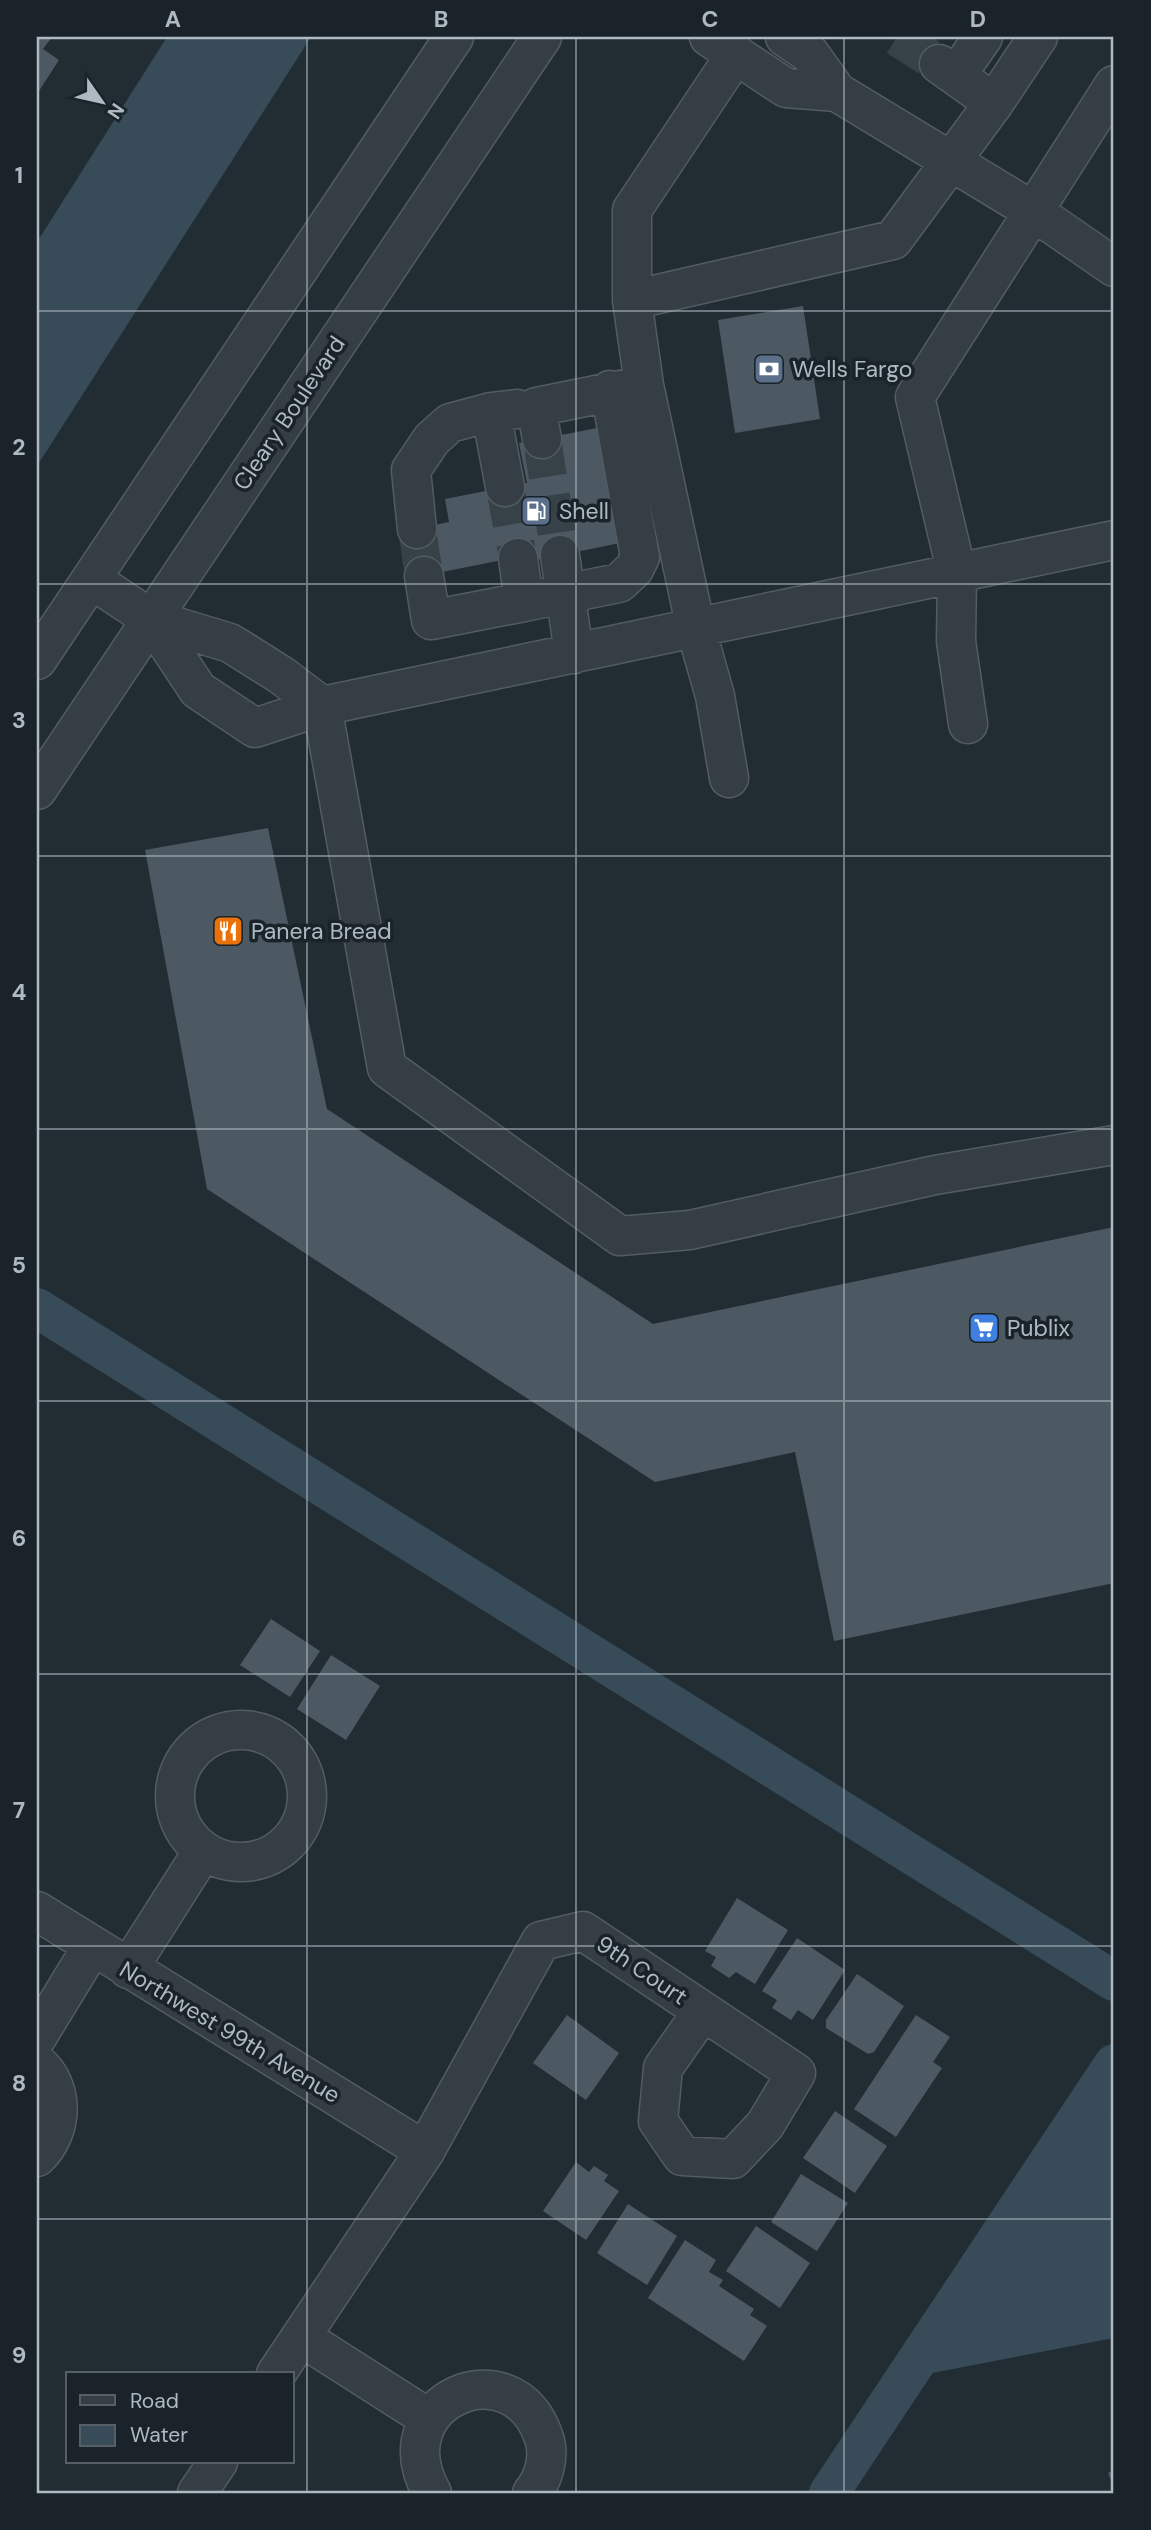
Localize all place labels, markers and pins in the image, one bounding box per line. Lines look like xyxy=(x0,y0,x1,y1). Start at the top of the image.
bank icon: Wells Fargo xyxy=(752,352,786,386)
place label: Wells Fargo xyxy=(792,354,912,384)
fuel station icon: Shell xyxy=(519,494,553,528)
place label: Shell xyxy=(559,496,609,526)
restaurant icon: Panera Bread xyxy=(211,914,245,948)
place label: Panera Bread xyxy=(251,916,392,946)
supermarket icon: Publix xyxy=(967,1311,1001,1345)
place label: Publix xyxy=(1007,1313,1070,1343)

